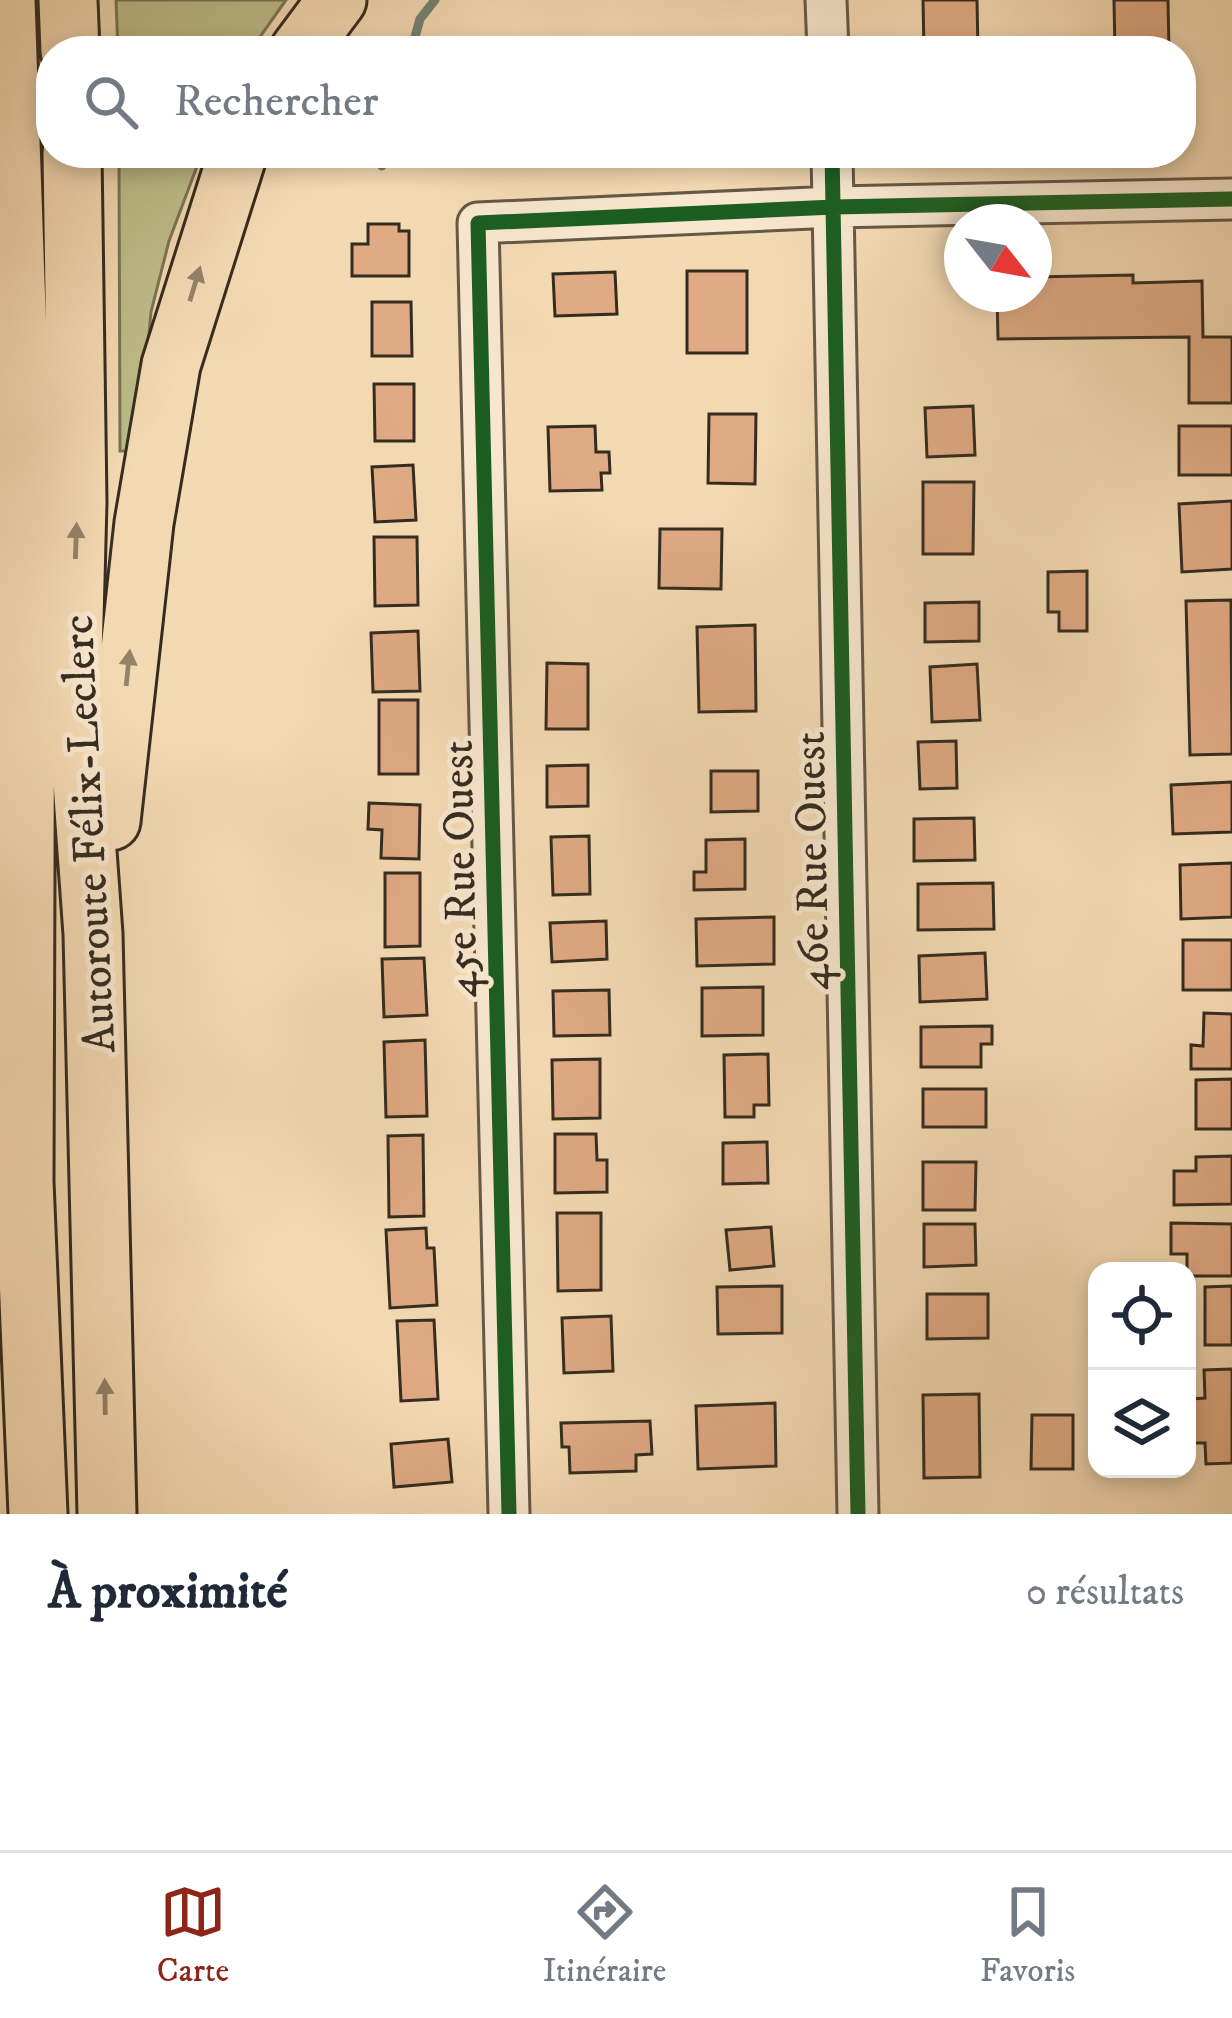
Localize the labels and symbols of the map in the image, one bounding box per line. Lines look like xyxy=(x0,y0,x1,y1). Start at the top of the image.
north arrow xyxy=(944,204,1052,312)
one-way arrow xyxy=(187,265,205,302)
one-way arrow xyxy=(67,521,86,559)
street label: Autoroute Félix-Leclerc xyxy=(51,613,129,1054)
one-way arrow xyxy=(119,648,138,686)
street label: 46e Rue Ouest xyxy=(783,731,843,991)
street label: 45e Rue Ouest xyxy=(431,740,491,998)
one-way arrow xyxy=(96,1377,115,1415)

